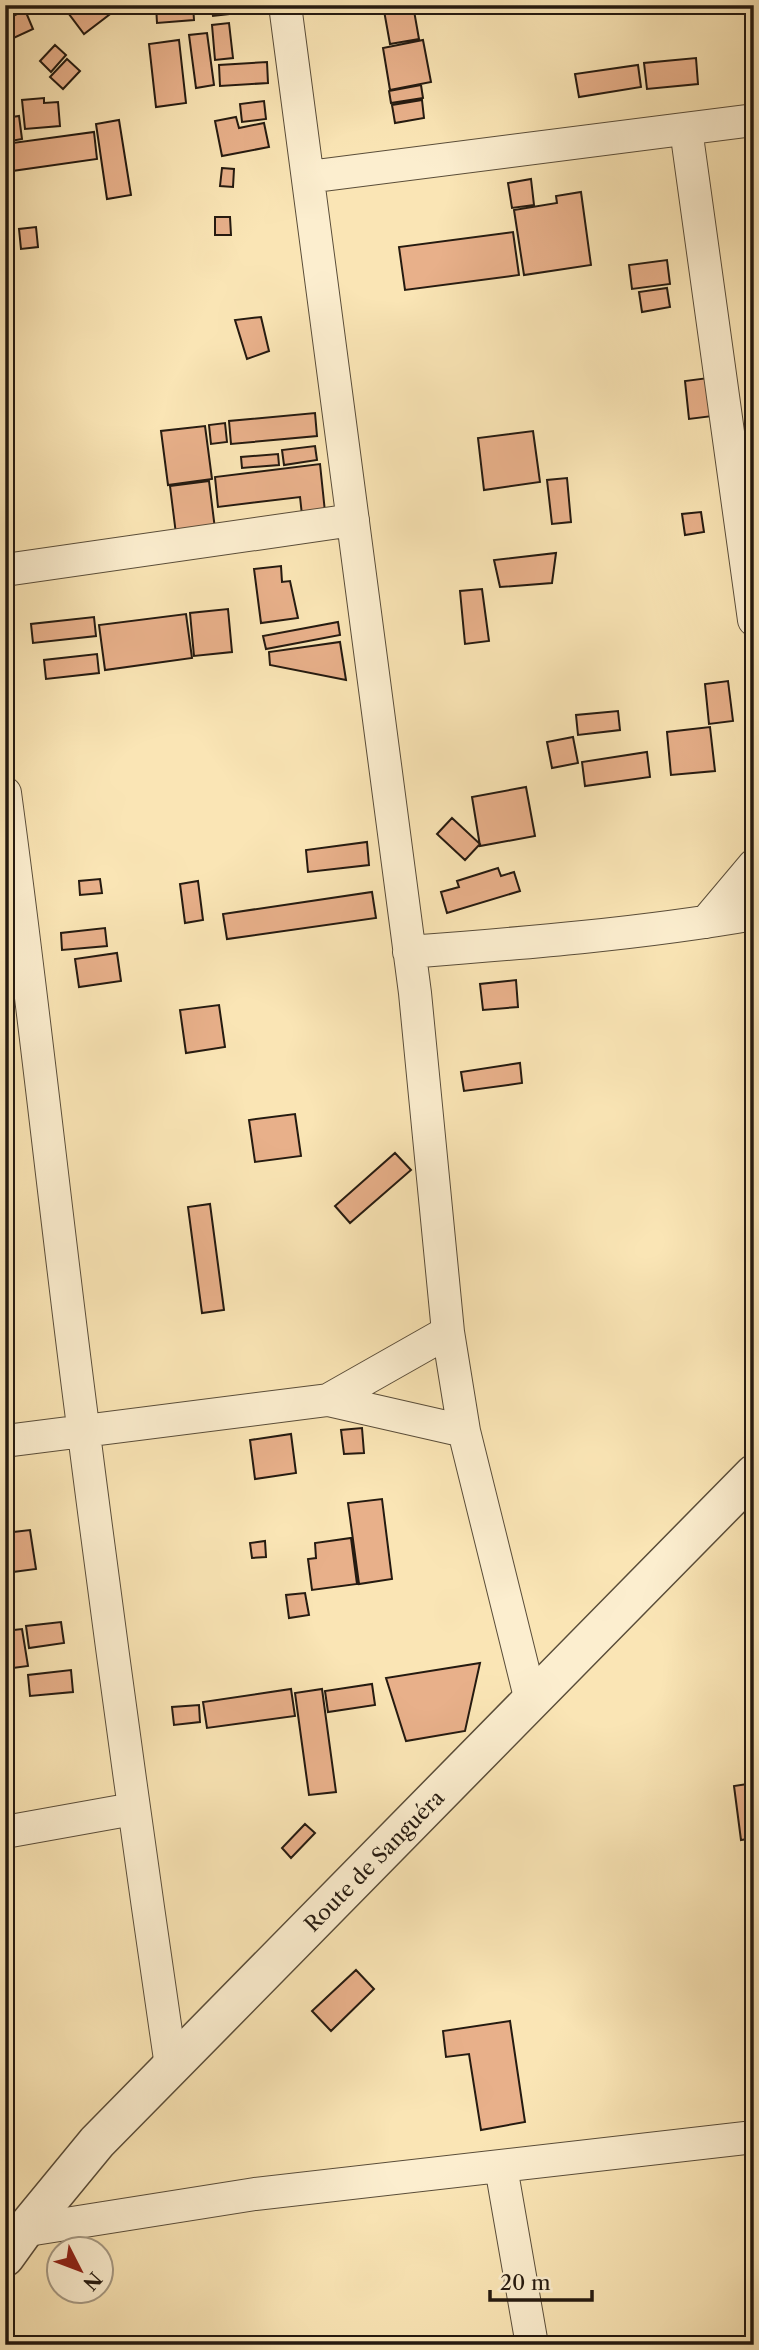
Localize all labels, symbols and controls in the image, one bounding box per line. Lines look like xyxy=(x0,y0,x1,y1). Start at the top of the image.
street label: Route de Sanguéra xyxy=(299,1784,449,1937)
north arrow xyxy=(46,2234,116,2304)
scale bar xyxy=(490,2259,591,2303)
text: N xyxy=(78,2267,106,2295)
text: 20 m xyxy=(500,2270,551,2295)

